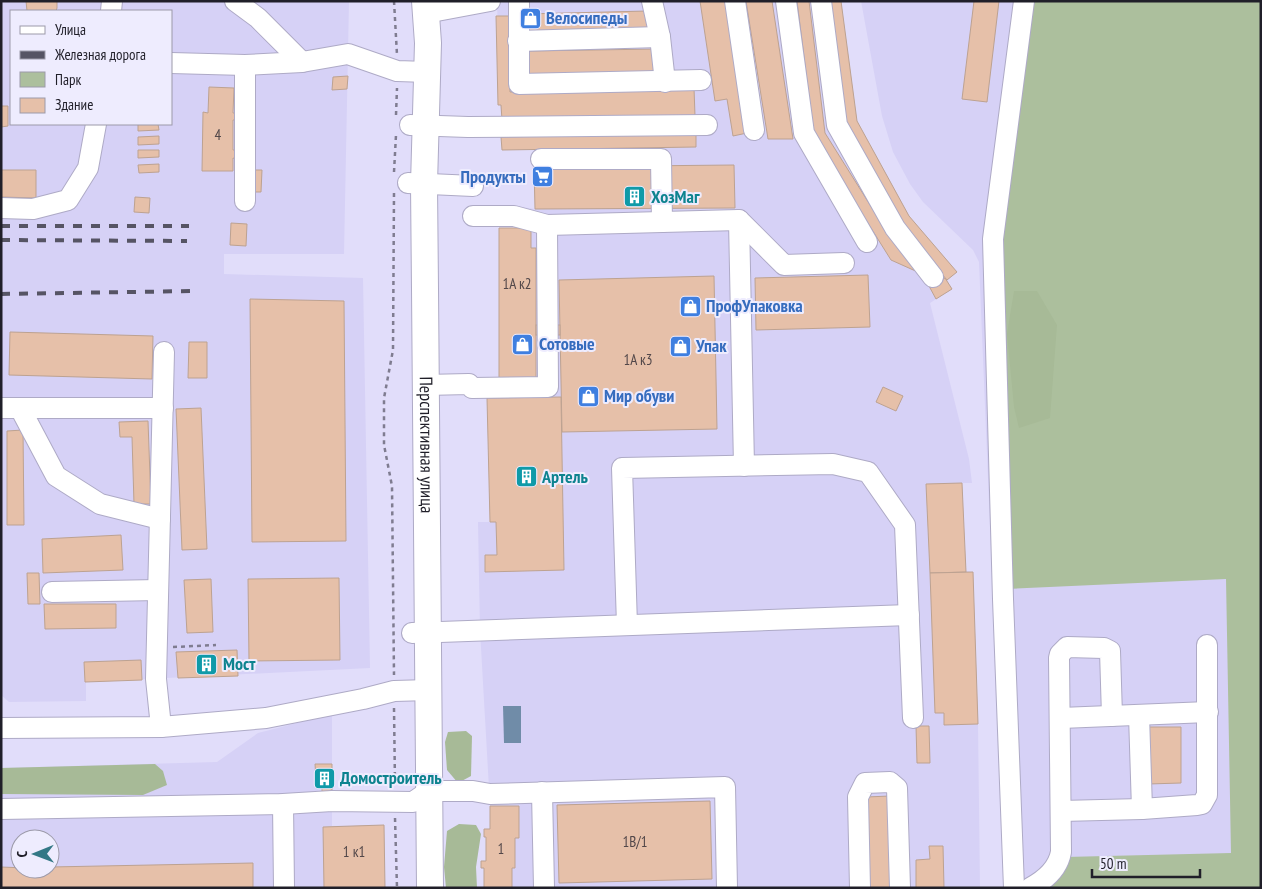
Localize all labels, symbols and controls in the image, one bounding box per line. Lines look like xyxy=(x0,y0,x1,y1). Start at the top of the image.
shop icon: Велосипеды xyxy=(518,6,542,30)
place label: Велосипеды xyxy=(546,6,627,29)
legend xyxy=(10,10,172,125)
text: Улица xyxy=(55,20,86,39)
text: Железная дорога xyxy=(54,45,146,64)
text: Парк xyxy=(55,70,81,89)
text: Здание xyxy=(55,95,93,114)
house number: 4 xyxy=(215,125,222,144)
place label: Продукты xyxy=(461,165,526,188)
supermarket icon: Продукты xyxy=(530,165,554,189)
building icon: ХозМаг xyxy=(623,185,647,209)
place label: ХозМаг xyxy=(651,185,700,208)
house number: 1А к2 xyxy=(502,274,532,293)
shop icon: ПрофУпаковка xyxy=(678,294,702,318)
place label: ПрофУпаковка xyxy=(706,294,803,317)
shop icon: Сотовые xyxy=(511,332,535,356)
place label: Сотовые xyxy=(539,332,595,355)
shop icon: Упак xyxy=(668,334,692,358)
place label: Упак xyxy=(695,334,727,357)
house number: 1А к3 xyxy=(623,350,653,369)
street label: Перспективная улица xyxy=(415,376,439,513)
shop icon: Мир обуви xyxy=(576,384,600,408)
place label: Мир обуви xyxy=(604,384,674,407)
building icon: Артель xyxy=(514,465,538,489)
place label: Артель xyxy=(541,465,588,488)
building icon: Мост xyxy=(195,652,219,676)
place label: Мост xyxy=(223,652,256,675)
building icon: Домостроитель xyxy=(312,766,336,790)
place label: Домостроитель xyxy=(340,766,442,789)
north arrow xyxy=(10,829,60,879)
house number: 1В/1 xyxy=(623,832,648,851)
house number: 1 xyxy=(498,839,504,858)
house number: 1 к1 xyxy=(343,842,365,861)
scale bar xyxy=(1092,846,1200,878)
text: С xyxy=(13,850,31,858)
text: 50 m xyxy=(1100,854,1126,873)

